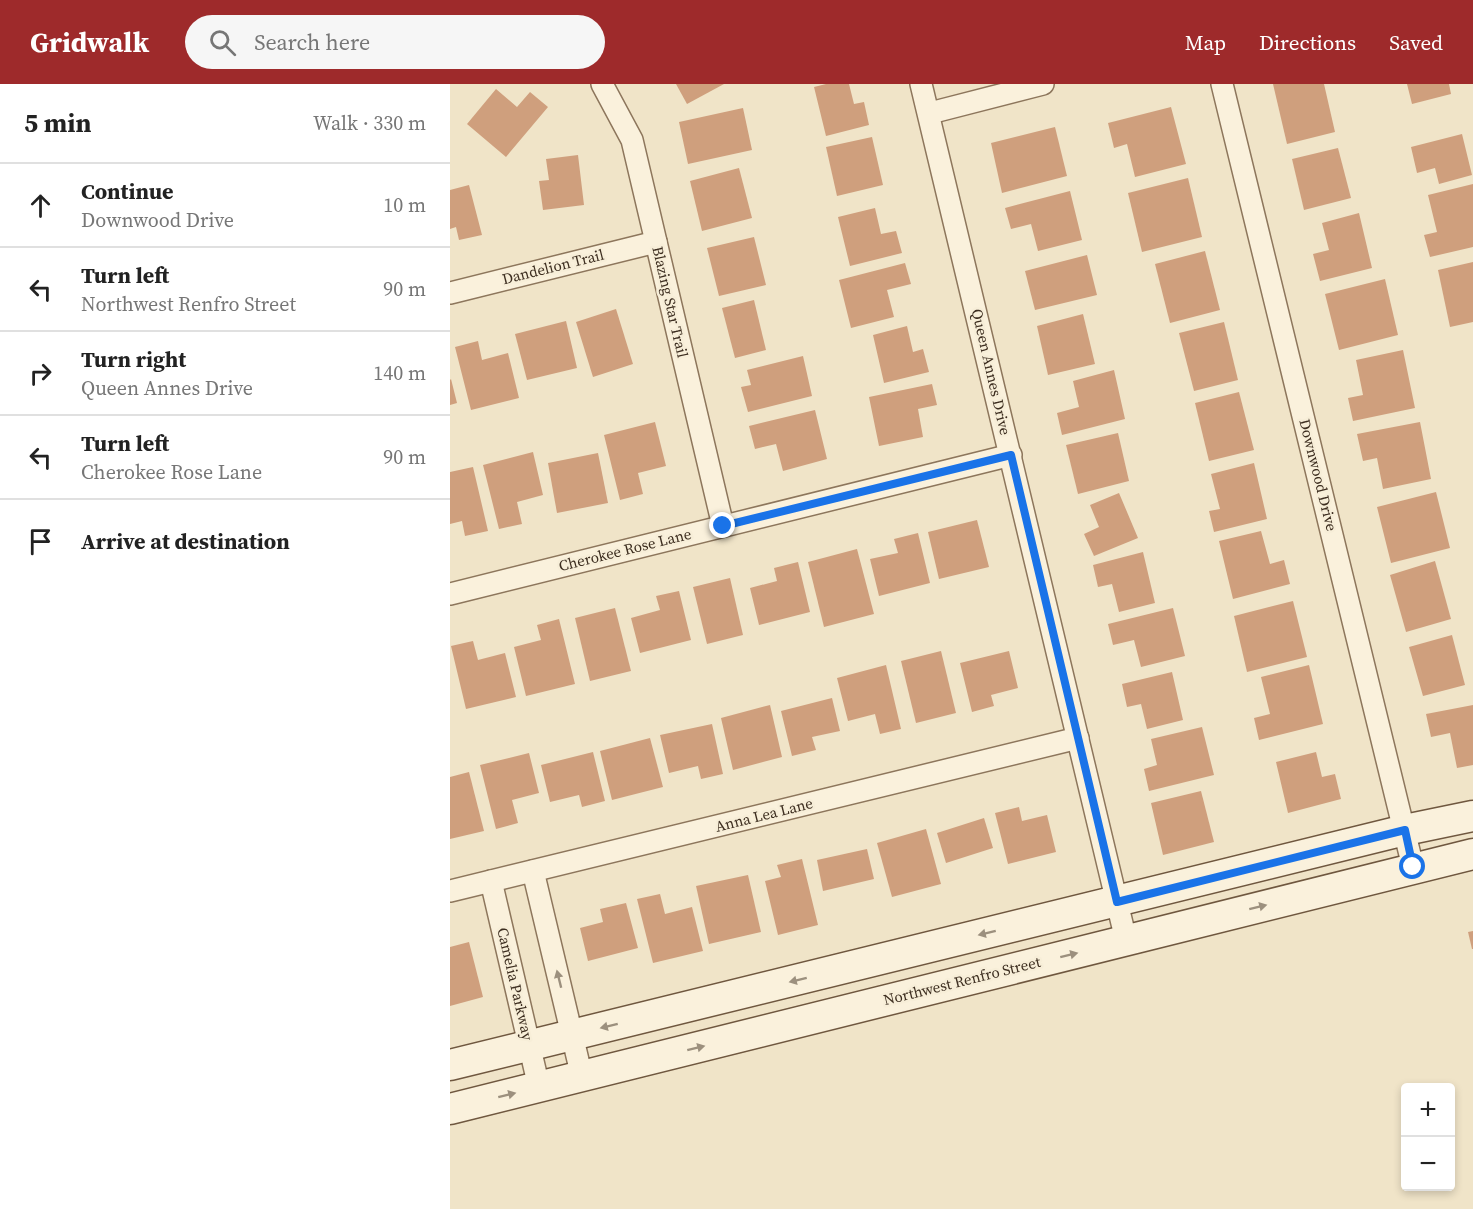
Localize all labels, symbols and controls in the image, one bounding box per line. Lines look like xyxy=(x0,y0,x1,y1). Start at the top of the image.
search box xyxy=(185,15,605,69)
text: Gridwalk xyxy=(30,23,149,61)
icon: search xyxy=(206,26,239,59)
text: Search here xyxy=(254,27,370,57)
text: Map xyxy=(1185,28,1226,57)
text: Directions xyxy=(1259,28,1356,57)
text: Saved xyxy=(1389,28,1443,57)
text: 5 min xyxy=(24,105,91,141)
text: Walk · 330 m xyxy=(313,109,426,137)
text: Continue xyxy=(81,176,174,206)
icon: ahead xyxy=(24,189,57,222)
text: 10 m xyxy=(383,191,426,219)
text: Downwood Drive xyxy=(81,206,234,234)
street label: Dandelion Trail xyxy=(500,244,606,289)
street label: Blazing Star Trail xyxy=(647,244,694,360)
text: Turn left xyxy=(81,260,169,290)
icon: left xyxy=(24,273,57,306)
text: 90 m xyxy=(383,275,426,303)
text: Northwest Renfro Street xyxy=(81,290,296,318)
street label: Queen Annes Drive xyxy=(967,307,1016,437)
text: Turn right xyxy=(81,344,186,374)
icon: right xyxy=(24,357,57,390)
text: 140 m xyxy=(373,359,426,387)
text: Queen Annes Drive xyxy=(81,374,253,402)
street label: Downwood Drive xyxy=(1294,417,1343,533)
text: Turn left xyxy=(81,428,169,458)
icon: left xyxy=(24,441,57,474)
text: 90 m xyxy=(383,443,426,471)
text: Cherokee Rose Lane xyxy=(81,458,262,486)
route end xyxy=(709,512,735,538)
street label: Cherokee Rose Lane xyxy=(556,523,694,576)
icon: arrive xyxy=(24,525,57,558)
text: Arrive at destination xyxy=(81,526,290,556)
street label: Anna Lea Lane xyxy=(713,792,815,837)
route start xyxy=(1399,853,1425,879)
one-way arrow xyxy=(1248,901,1267,911)
street label: Camelia Parkway xyxy=(492,925,539,1043)
one-way arrow xyxy=(978,929,997,939)
one-way arrow xyxy=(1059,949,1078,959)
street label: Northwest Renfro Street xyxy=(881,951,1043,1010)
one-way arrow xyxy=(554,970,564,988)
one-way arrow xyxy=(789,975,807,985)
one-way arrow xyxy=(599,1022,618,1032)
one-way arrow xyxy=(687,1043,705,1052)
map controls xyxy=(1401,1083,1455,1191)
button: + xyxy=(1401,1083,1455,1137)
one-way arrow xyxy=(498,1090,516,1100)
button: − xyxy=(1401,1137,1455,1191)

